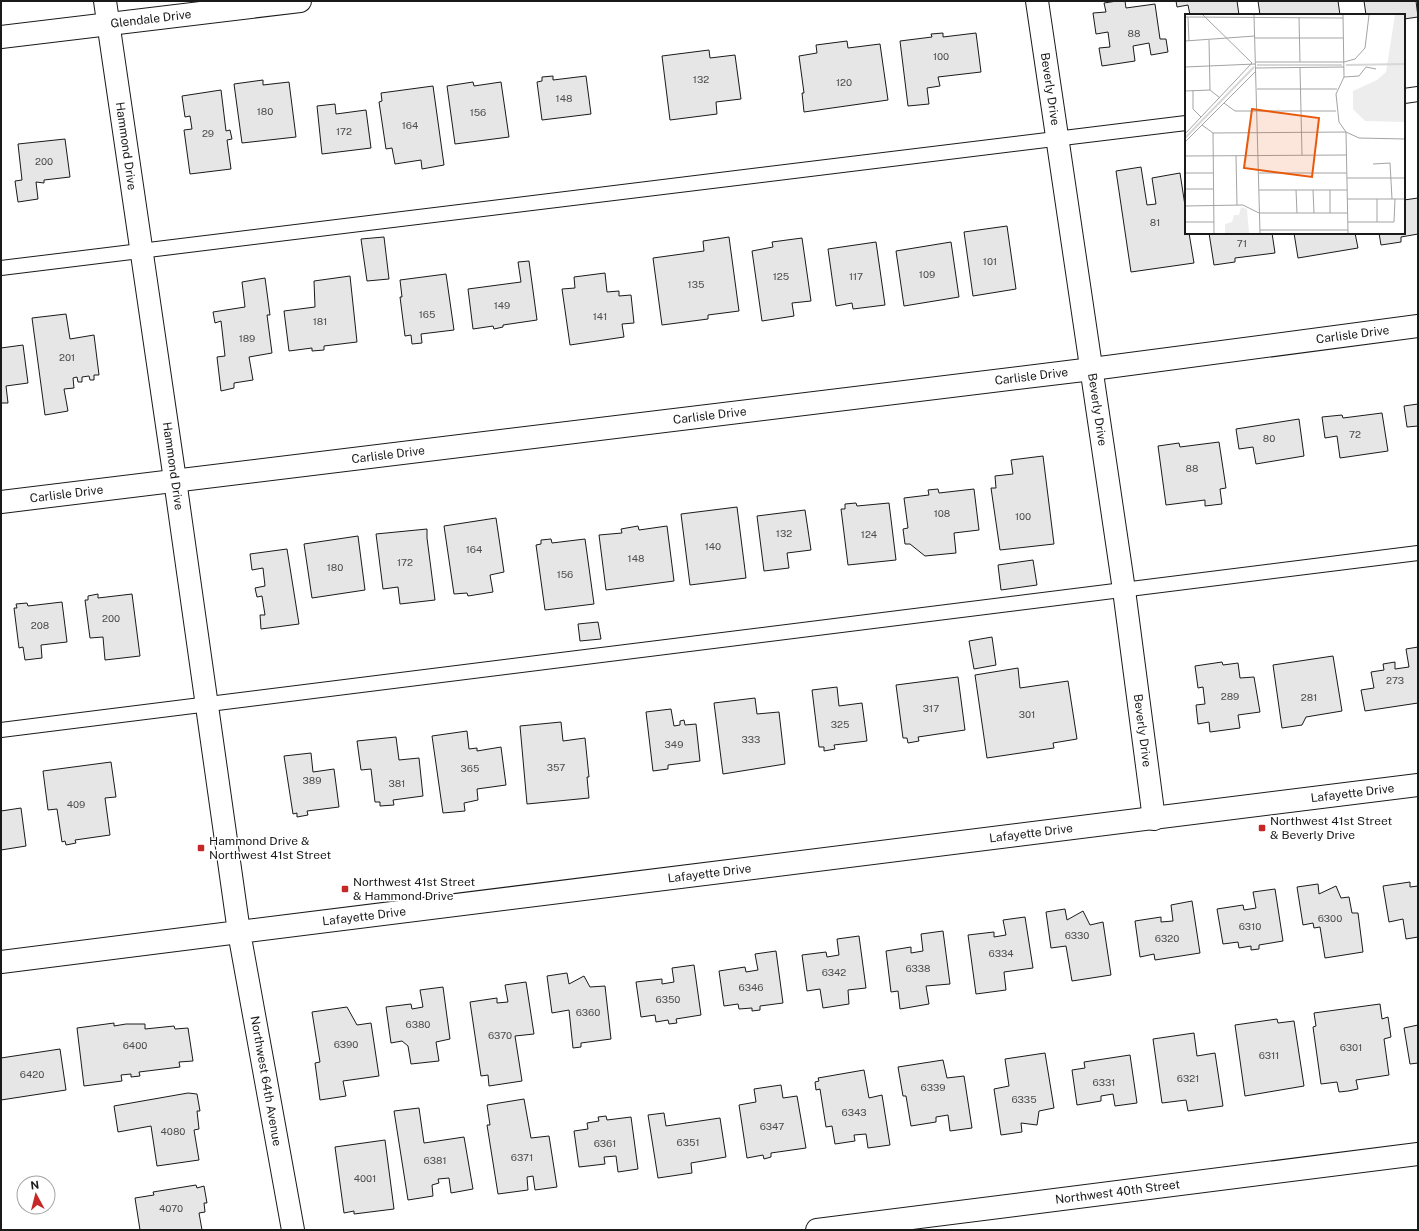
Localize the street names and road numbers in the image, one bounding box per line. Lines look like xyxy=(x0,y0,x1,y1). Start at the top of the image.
street label: Glendale Drive xyxy=(110,7,192,31)
street label: Beverly Drive xyxy=(1038,52,1062,127)
street label: Hammond Drive xyxy=(113,101,139,191)
street label: Carlisle Drive xyxy=(1315,323,1390,346)
street label: Carlisle Drive xyxy=(994,365,1069,388)
street label: Beverly Drive xyxy=(1085,372,1110,447)
street label: Carlisle Drive xyxy=(672,404,747,427)
street label: Hammond Drive xyxy=(160,421,186,511)
street label: Carlisle Drive xyxy=(351,443,426,466)
street label: Carlisle Drive xyxy=(29,483,104,505)
street label: Beverly Drive xyxy=(1131,693,1154,768)
street label: Lafayette Drive xyxy=(1310,781,1395,805)
street label: Lafayette Drive xyxy=(988,821,1074,845)
street label: Lafayette Drive xyxy=(667,861,752,885)
street label: Lafayette Drive xyxy=(321,904,407,929)
street label: Northwest 64th Avenue xyxy=(248,1015,284,1147)
street label: Northwest 40th Street xyxy=(1054,1177,1181,1207)

